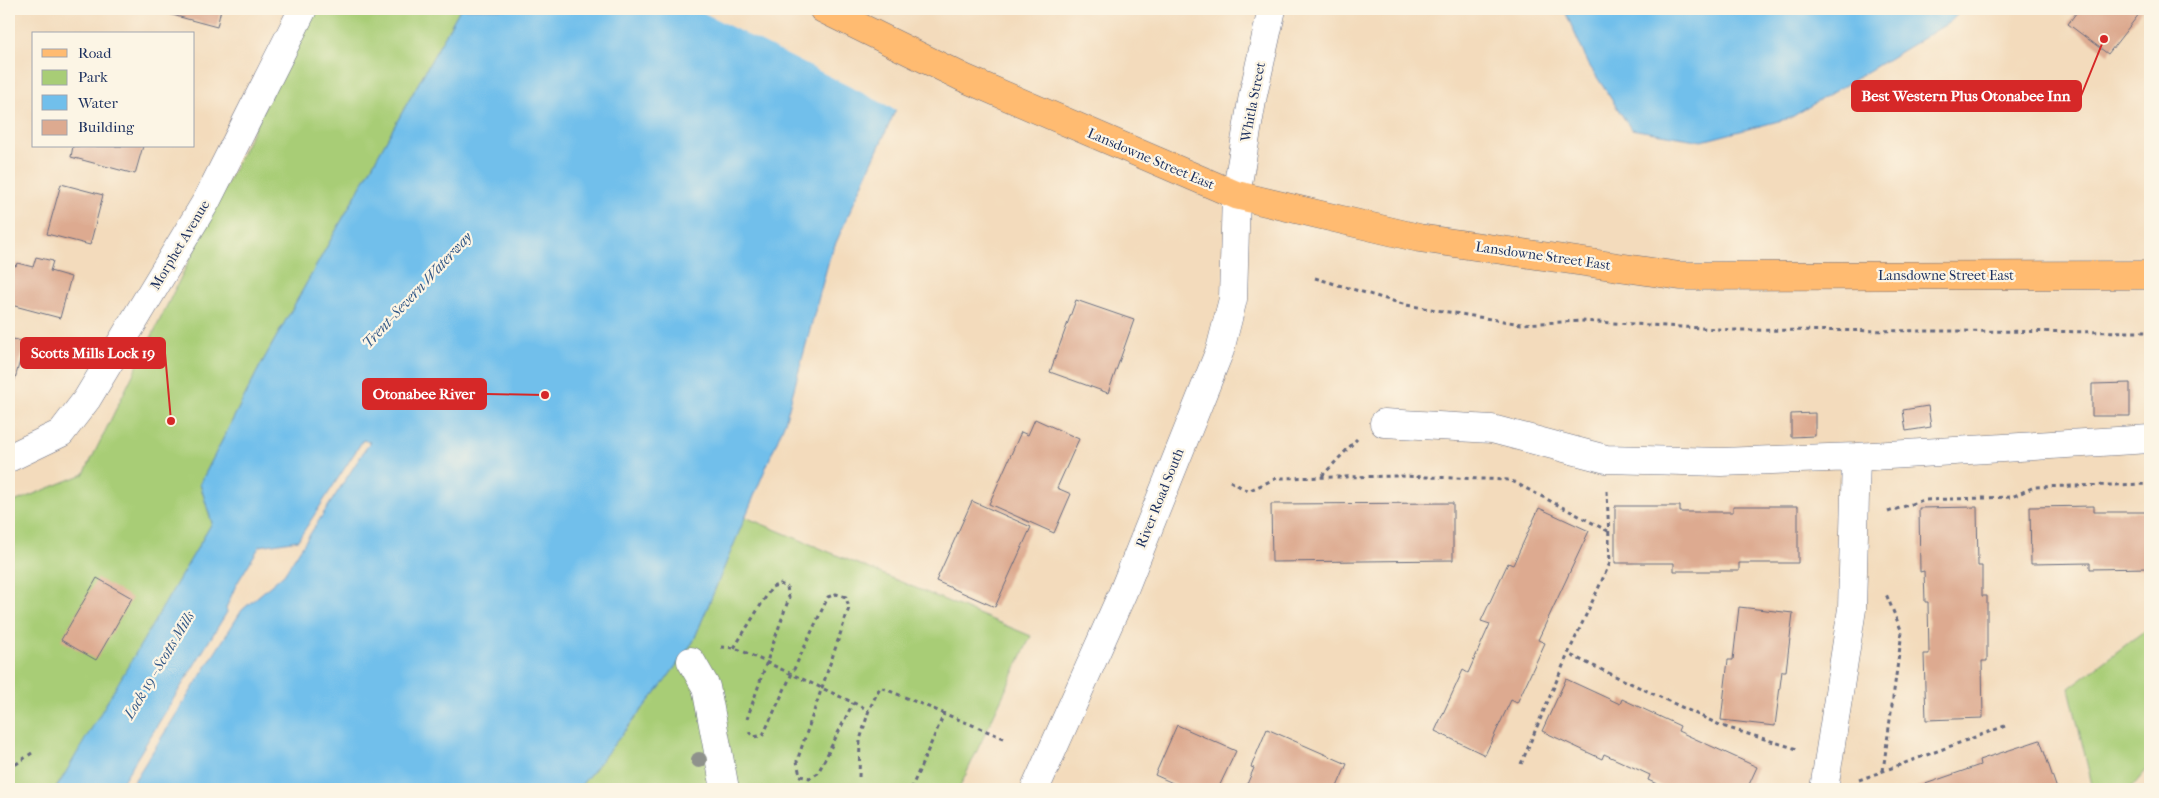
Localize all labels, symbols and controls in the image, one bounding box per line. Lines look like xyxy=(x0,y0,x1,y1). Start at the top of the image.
legend xyxy=(32,32,195,148)
text: Road xyxy=(78,44,112,62)
street label: Whitla Street xyxy=(1237,61,1269,144)
text: Park xyxy=(78,68,108,86)
callout: Best Western Plus Otonabee Inn xyxy=(1852,81,2081,111)
text: Best Western Plus Otonabee Inn xyxy=(1862,87,2071,105)
text: Water xyxy=(77,94,118,112)
text: Building xyxy=(78,118,135,136)
street label: Lansdowne Street East xyxy=(1085,125,1217,193)
street label: Morphet Avenue xyxy=(147,197,213,293)
water label: Trent–Severn Waterway xyxy=(358,228,476,352)
street label: Lansdowne Street East xyxy=(1474,238,1612,274)
street label: Lansdowne Street East xyxy=(1878,267,2014,284)
callout: Scotts Mills Lock 19 xyxy=(21,338,165,368)
text: Scotts Mills Lock 19 xyxy=(31,344,155,362)
callout: Otonabee River xyxy=(363,379,486,409)
text: Otonabee River xyxy=(373,385,476,403)
street label: River Road South xyxy=(1132,446,1188,550)
water label: Lock 19 - Scotts Mills xyxy=(119,608,198,723)

